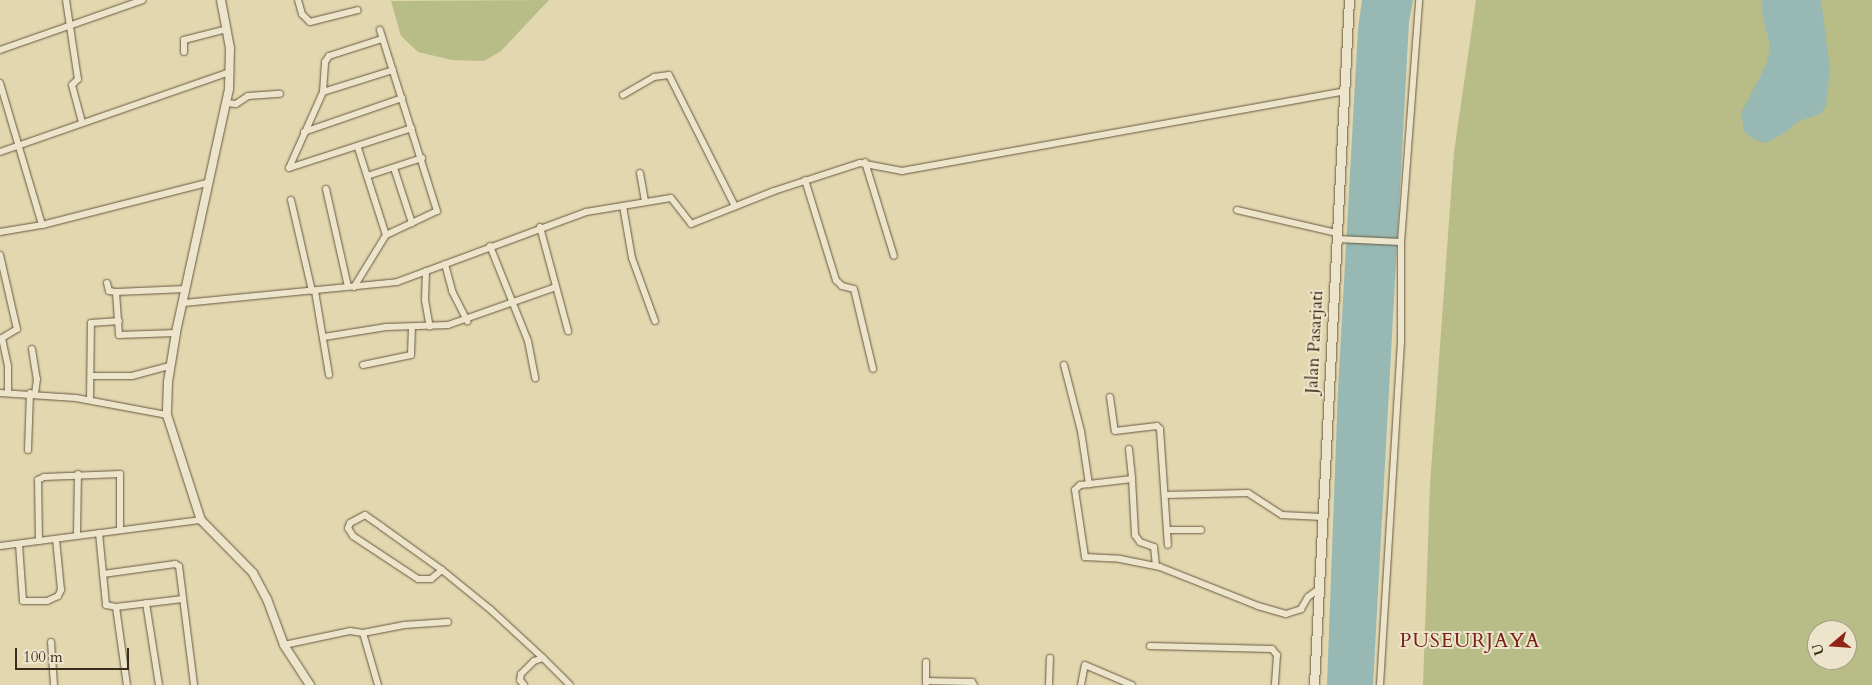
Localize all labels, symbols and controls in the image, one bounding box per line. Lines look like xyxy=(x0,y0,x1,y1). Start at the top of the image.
street label: Jalan Pasarjati xyxy=(1302,290,1328,394)
north arrow xyxy=(1807,620,1857,670)
district label: PUSEURJAYA xyxy=(1398,628,1542,652)
scale bar xyxy=(18,638,131,670)
text: U xyxy=(1807,641,1829,658)
text: 100 m xyxy=(23,647,63,667)

